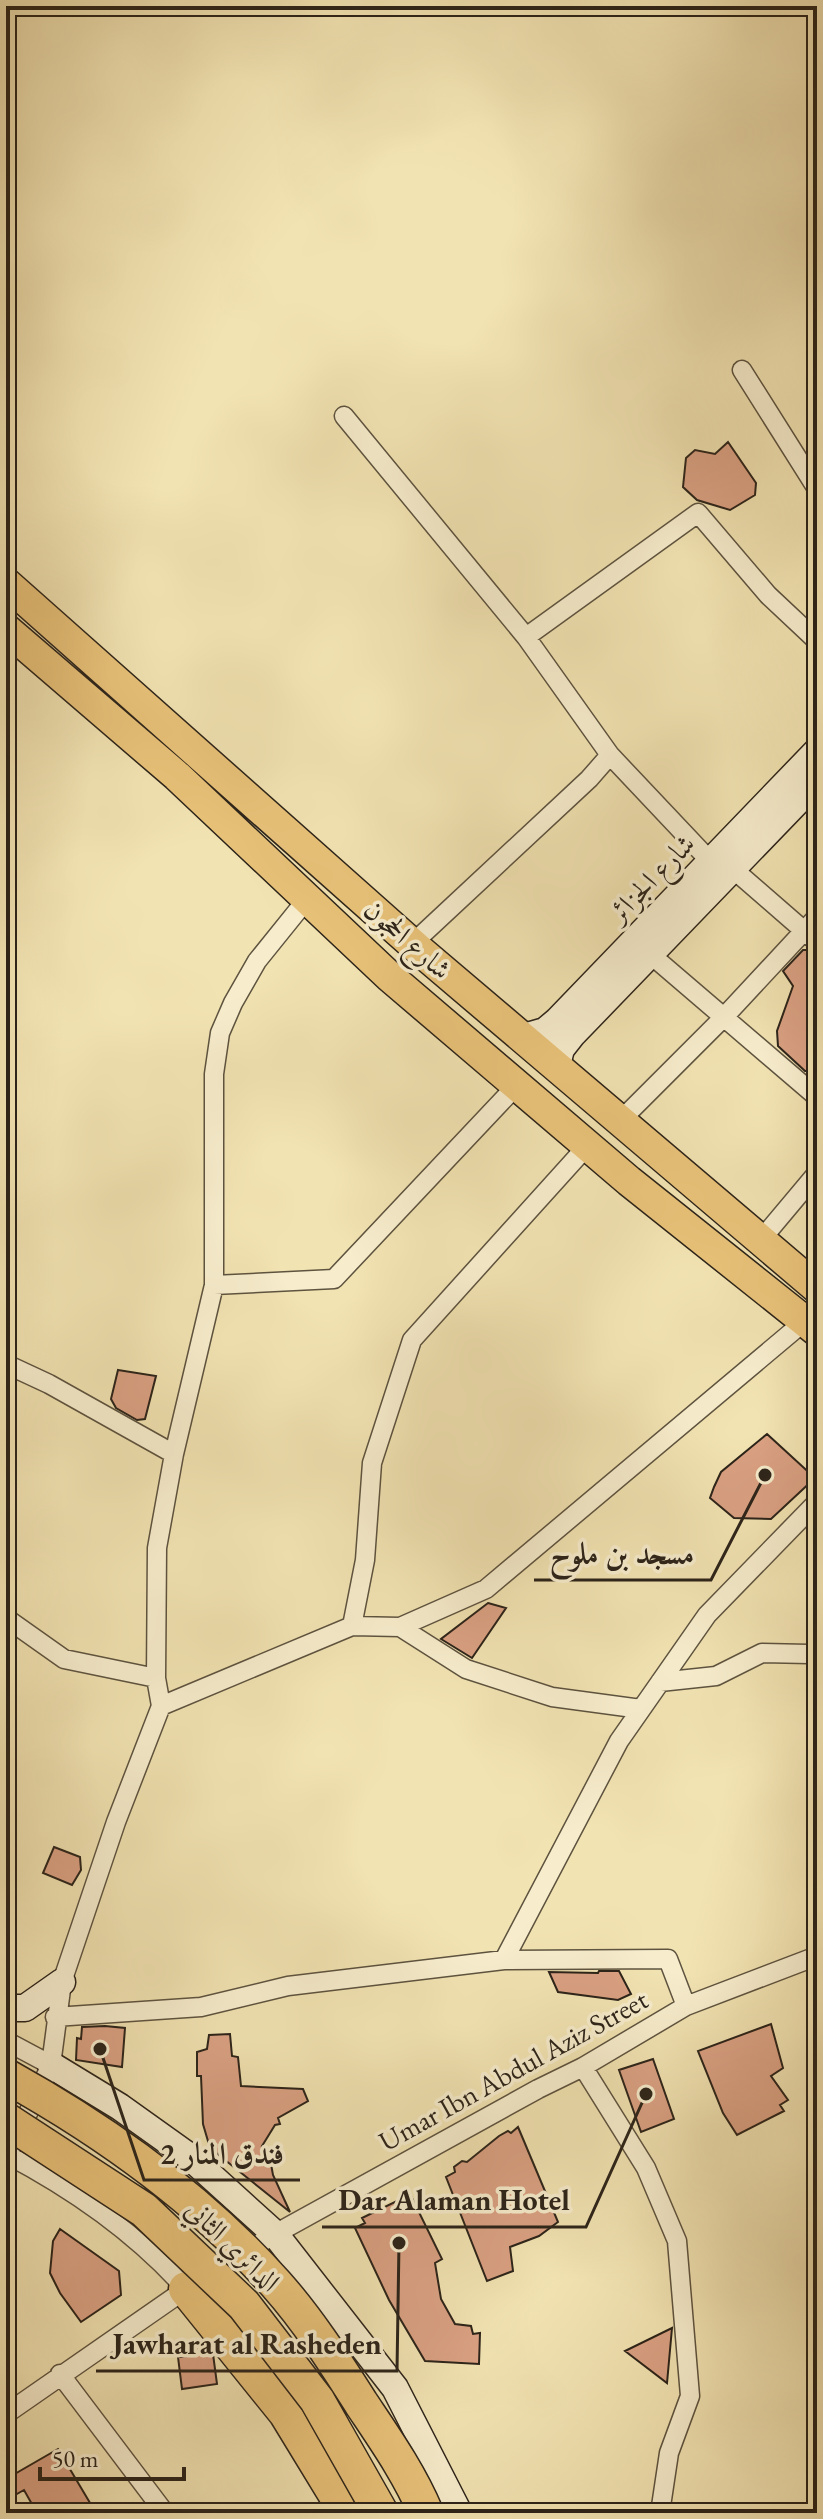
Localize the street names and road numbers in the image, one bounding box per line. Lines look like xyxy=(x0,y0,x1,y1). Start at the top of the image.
street label: شارع الجزائر xyxy=(598,826,707,936)
street label: شارع الحجون xyxy=(353,891,459,991)
street label: Umar Ibn Abdul Aziz Street xyxy=(372,1981,654,2159)
street label: الدائري الثاني xyxy=(175,2191,288,2303)

